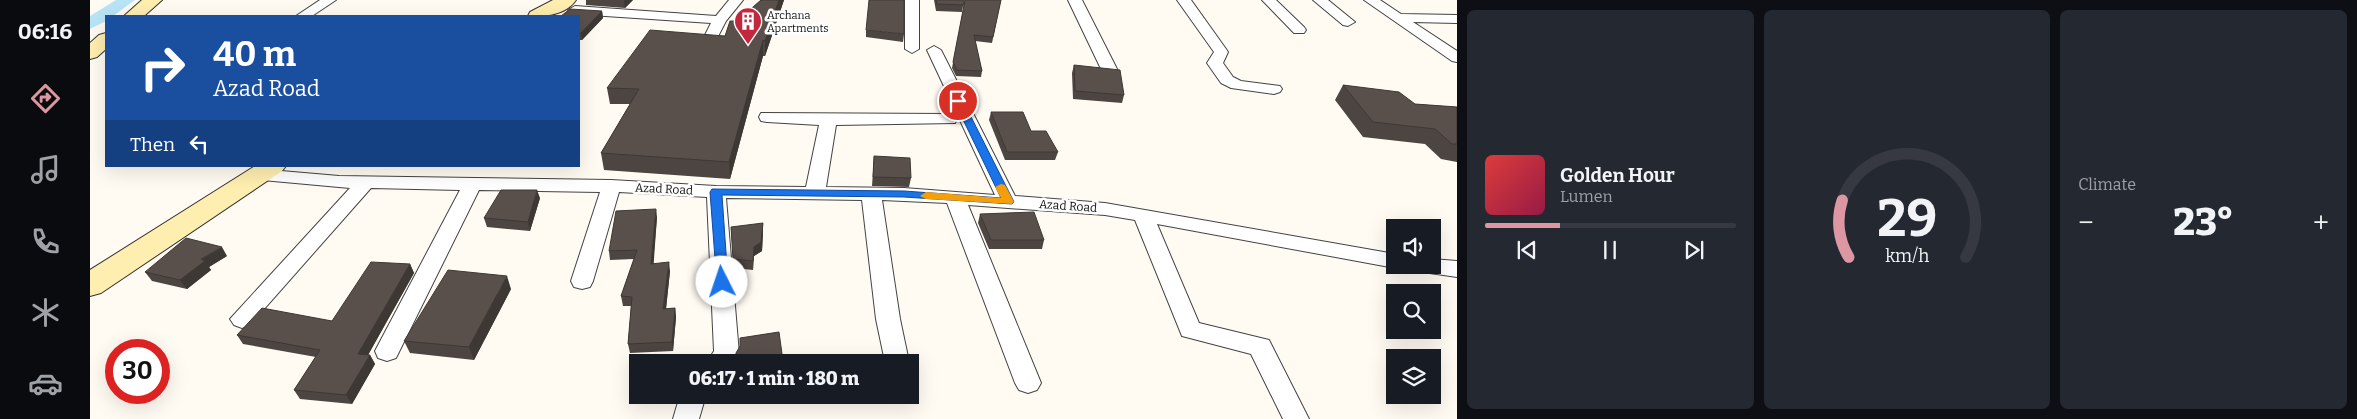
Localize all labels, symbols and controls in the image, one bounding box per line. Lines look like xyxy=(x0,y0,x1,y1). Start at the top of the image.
building icon: Archana Apartments xyxy=(733,6,763,45)
place label: Archana Apartments xyxy=(767,9,829,35)
text: 06:16 xyxy=(18,18,72,45)
text: 40 m xyxy=(213,33,296,75)
icon: right xyxy=(130,35,195,100)
text: Azad Road xyxy=(213,75,320,102)
pin xyxy=(937,80,979,122)
icon: directions xyxy=(28,81,63,116)
icon: arrive xyxy=(944,87,972,115)
icon: left xyxy=(185,130,213,158)
text: Then xyxy=(130,133,175,156)
icon: music xyxy=(28,152,63,187)
text: Golden Hour xyxy=(1560,164,1675,187)
text: Climate xyxy=(2078,175,2136,194)
street label: Azad Road xyxy=(635,180,693,198)
text: Lumen xyxy=(1560,187,1613,206)
text: 29 xyxy=(1877,187,1937,250)
street label: Azad Road xyxy=(1038,197,1098,215)
text: 23° xyxy=(2173,199,2234,245)
text: − xyxy=(2078,206,2094,239)
text: + xyxy=(2313,206,2329,239)
map controls xyxy=(1386,219,1441,404)
button: sound xyxy=(1386,219,1441,274)
icon: phone xyxy=(28,224,63,259)
icon: previous xyxy=(1513,236,1541,264)
icon: pause xyxy=(1596,236,1624,264)
icon: next xyxy=(1680,236,1708,264)
text: km/h xyxy=(1885,245,1929,267)
position arrow xyxy=(695,255,747,307)
button: search xyxy=(1386,284,1441,339)
icon: climate xyxy=(28,295,63,330)
speed limit sign: 30 xyxy=(105,339,170,404)
button: layers xyxy=(1386,349,1441,404)
icon: car xyxy=(28,366,63,401)
text: 06:17 · 1 min · 180 m xyxy=(689,367,859,390)

